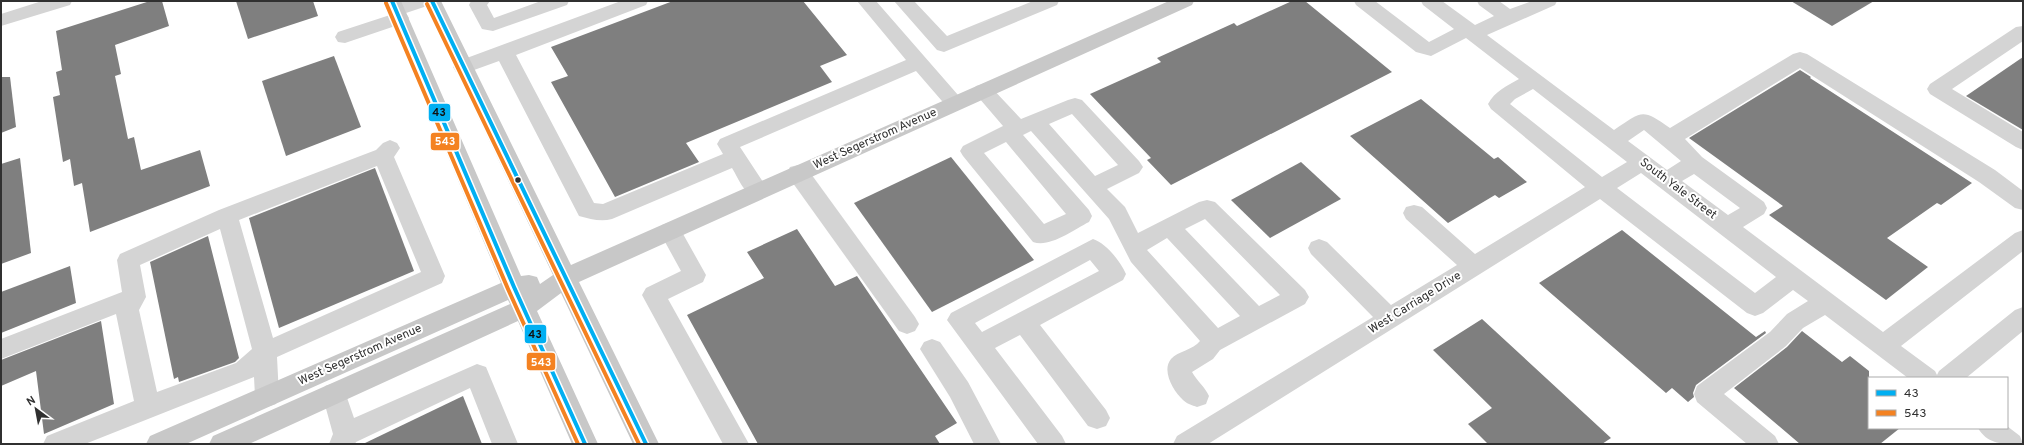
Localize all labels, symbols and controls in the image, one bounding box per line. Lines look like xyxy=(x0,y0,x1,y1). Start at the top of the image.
line badge: 43 xyxy=(428,103,451,122)
street label: West Segerstrom Avenue xyxy=(811,105,939,173)
text: 43 xyxy=(432,106,446,120)
line badge: 543 xyxy=(430,132,460,151)
text: 543 xyxy=(435,135,455,149)
street label: South Yale Street xyxy=(1636,155,1720,223)
unlabelled marker xyxy=(513,175,523,185)
street label: West Carriage Drive xyxy=(1366,268,1464,338)
street label: West Segerstrom Avenue xyxy=(296,321,424,389)
line badge: 43 xyxy=(524,324,547,344)
text: 43 xyxy=(528,328,542,342)
line badge: 543 xyxy=(526,352,556,371)
text: 543 xyxy=(531,356,551,370)
legend xyxy=(1868,377,2008,429)
text: 43 xyxy=(1904,386,1919,402)
north arrow xyxy=(16,389,56,429)
text: N xyxy=(24,393,38,409)
text: 543 xyxy=(1904,406,1926,422)

